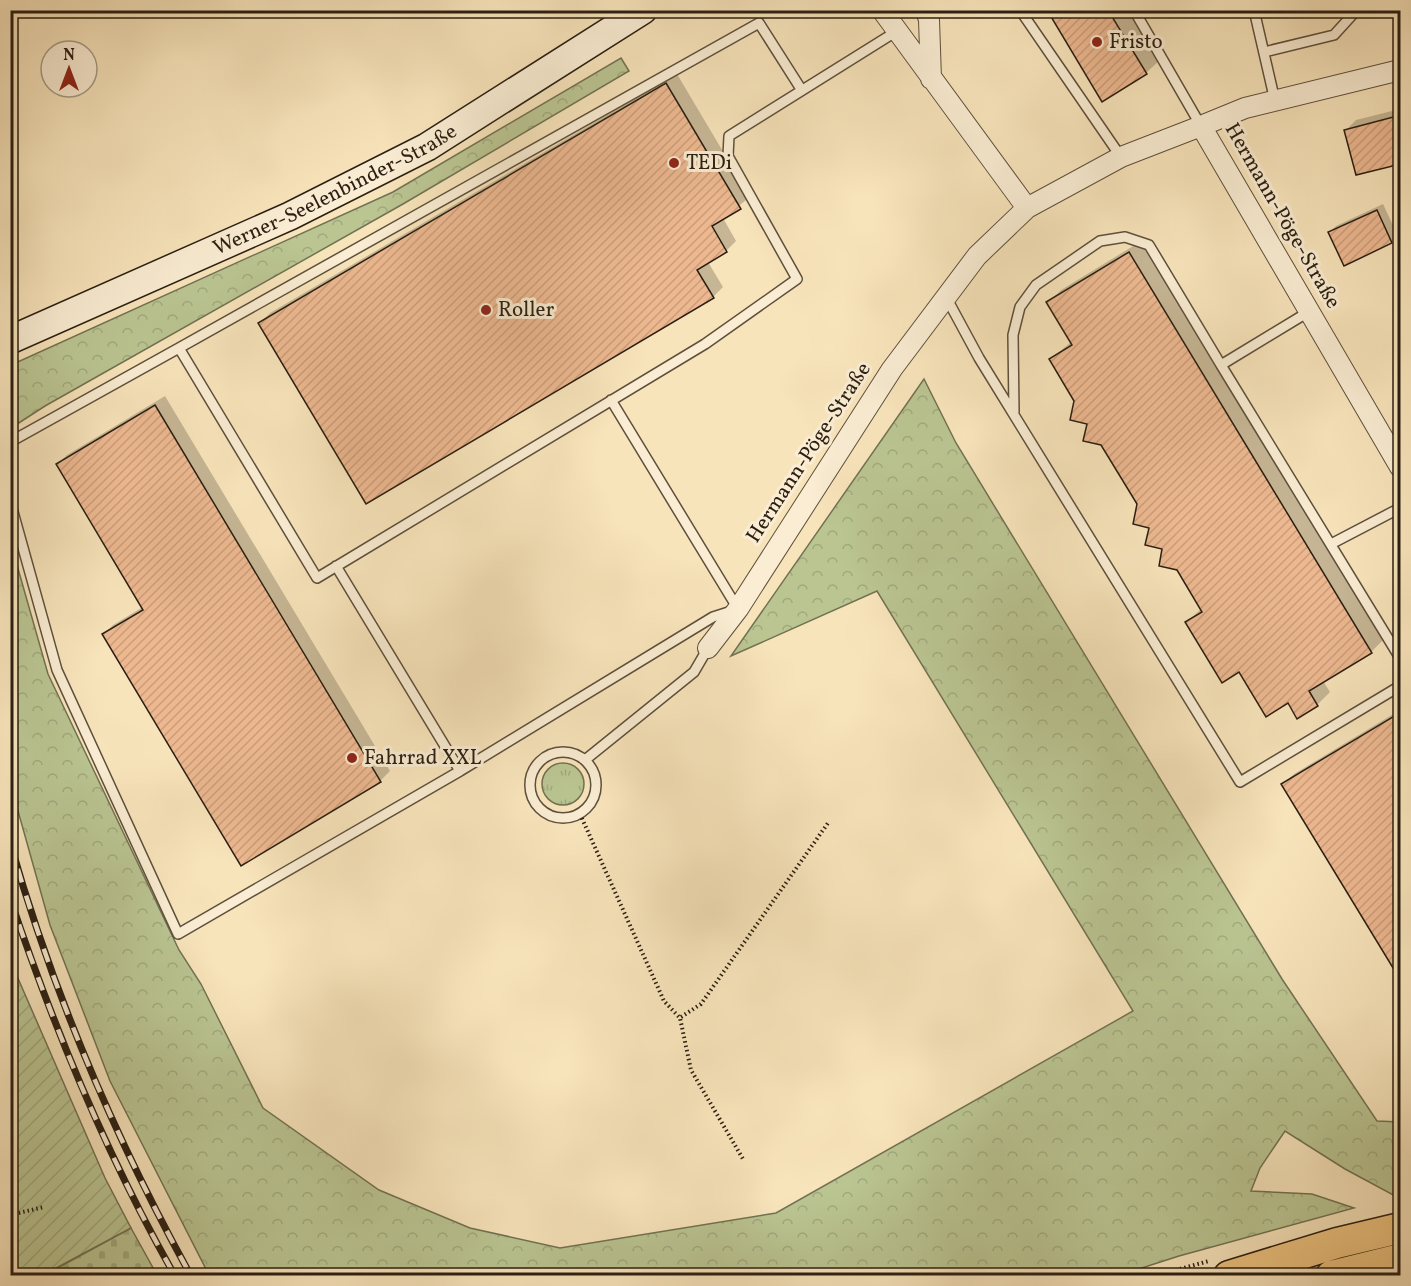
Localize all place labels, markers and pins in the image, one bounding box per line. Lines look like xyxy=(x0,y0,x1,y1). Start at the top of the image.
place label: Fristo xyxy=(1109,28,1163,57)
marker: Fristo xyxy=(1090,35,1104,49)
place label: TEDi xyxy=(686,149,732,178)
marker: TEDi xyxy=(667,156,681,170)
place label: Roller xyxy=(498,296,554,325)
marker: Roller xyxy=(479,303,493,317)
place label: Fahrrad XXL xyxy=(364,744,482,773)
marker: Fahrrad XXL xyxy=(345,751,359,765)

